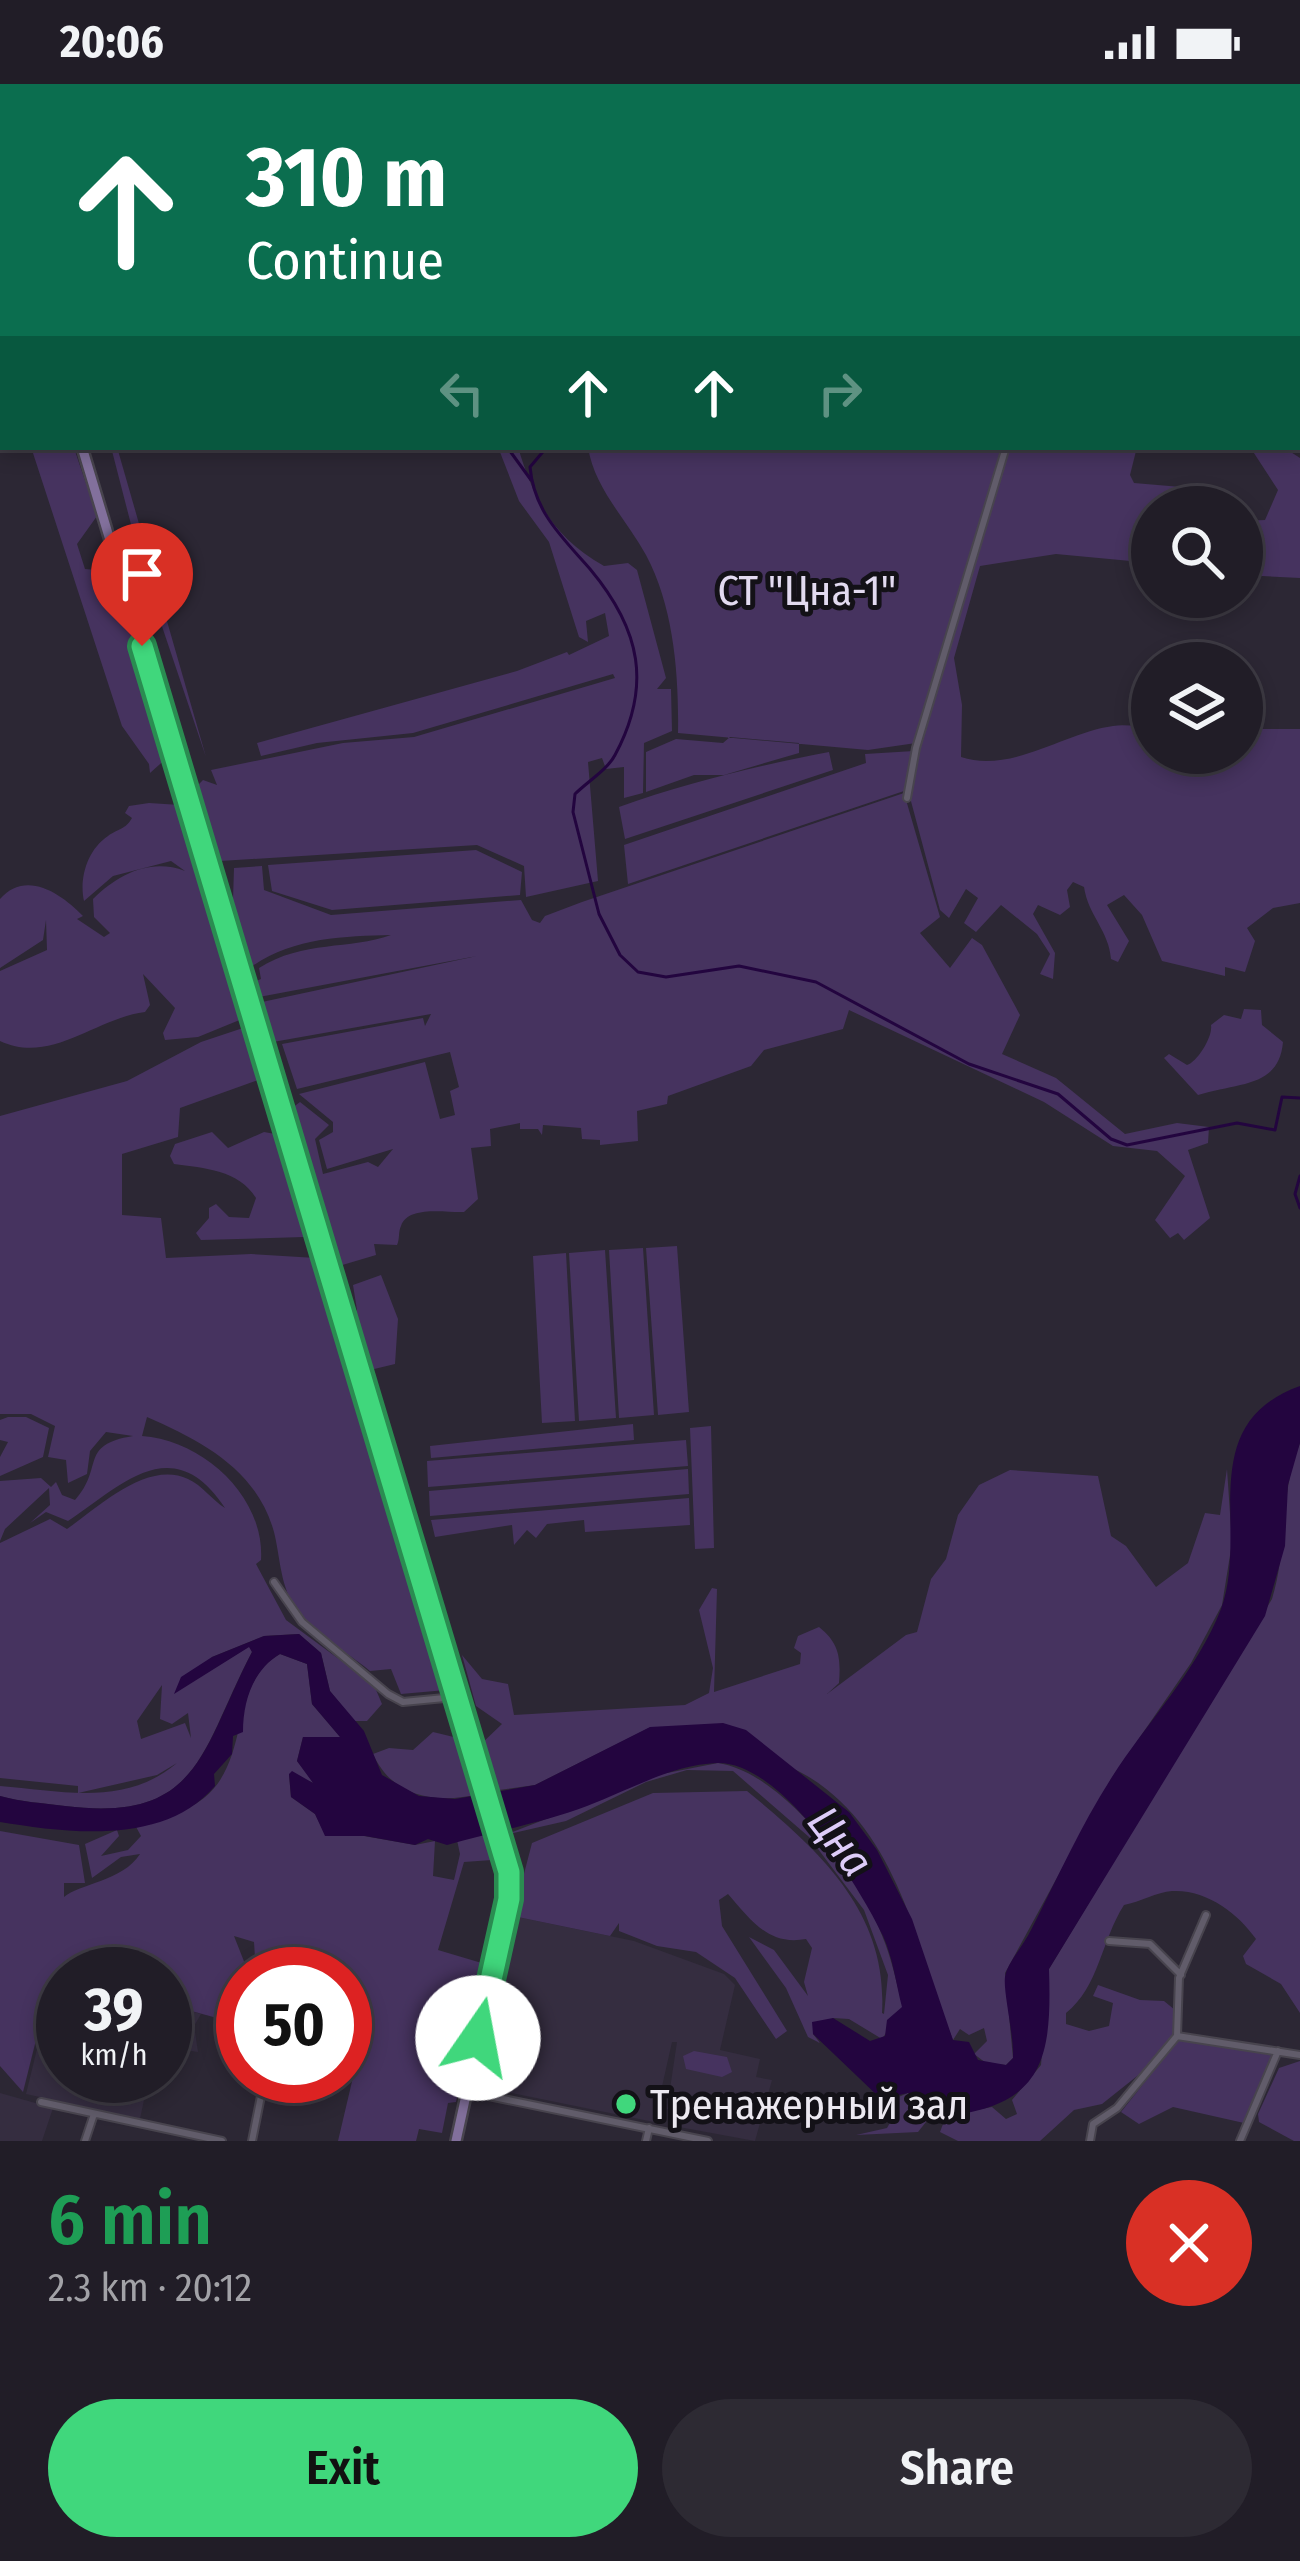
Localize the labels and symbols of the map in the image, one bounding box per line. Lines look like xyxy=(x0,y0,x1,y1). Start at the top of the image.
pin xyxy=(91,523,193,646)
park label: СТ "Цна-1" xyxy=(718,566,896,616)
water label: Цна xyxy=(796,1796,884,1887)
speed limit sign: 50 xyxy=(216,1947,372,2103)
position arrow xyxy=(415,1975,541,2101)
place label: Тренажерный зал xyxy=(650,2080,968,2130)
marker: Тренажерный зал xyxy=(613,2091,639,2117)

